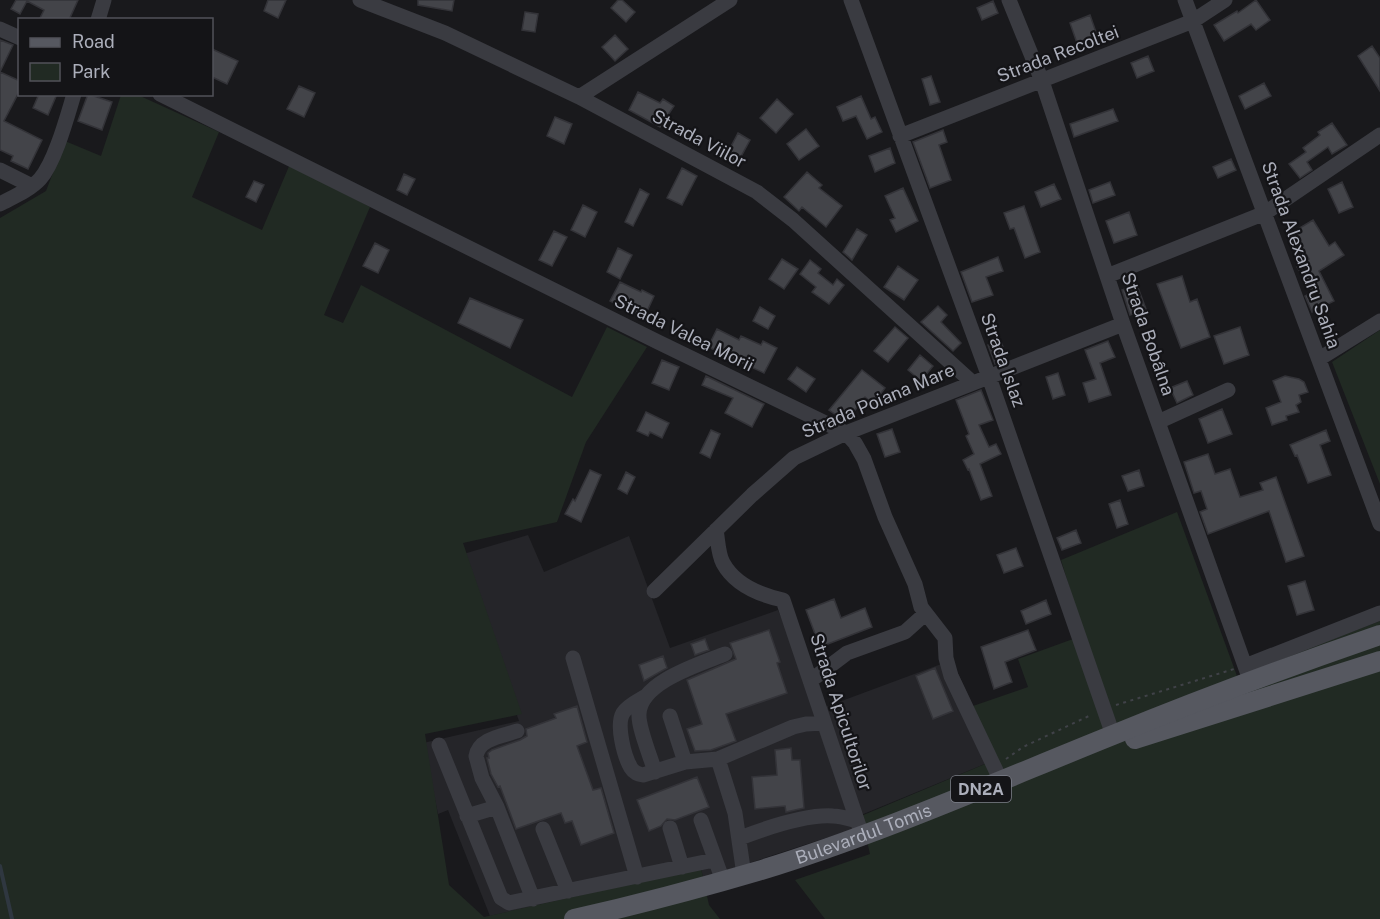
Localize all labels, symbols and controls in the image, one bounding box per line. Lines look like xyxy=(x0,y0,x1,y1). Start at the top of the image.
legend xyxy=(18,18,213,96)
street label: Strada Recoltei xyxy=(994,21,1122,86)
text: Road xyxy=(72,31,115,52)
text: Park xyxy=(72,61,110,82)
street label: Strada Viilor xyxy=(649,105,750,172)
street label: Strada Alexandru Sahia xyxy=(1258,158,1345,351)
street label: Strada Bobâlna xyxy=(1118,269,1179,398)
street label: Strada Valea Morii xyxy=(611,290,757,375)
street label: Strada Islaz xyxy=(977,310,1030,410)
street label: Strada Poiana Mare xyxy=(798,359,957,442)
street label: Strada Apicultorilor xyxy=(806,630,877,793)
road number: DN2A xyxy=(951,776,1011,802)
street label: Bulevardul Tomis xyxy=(793,799,934,868)

